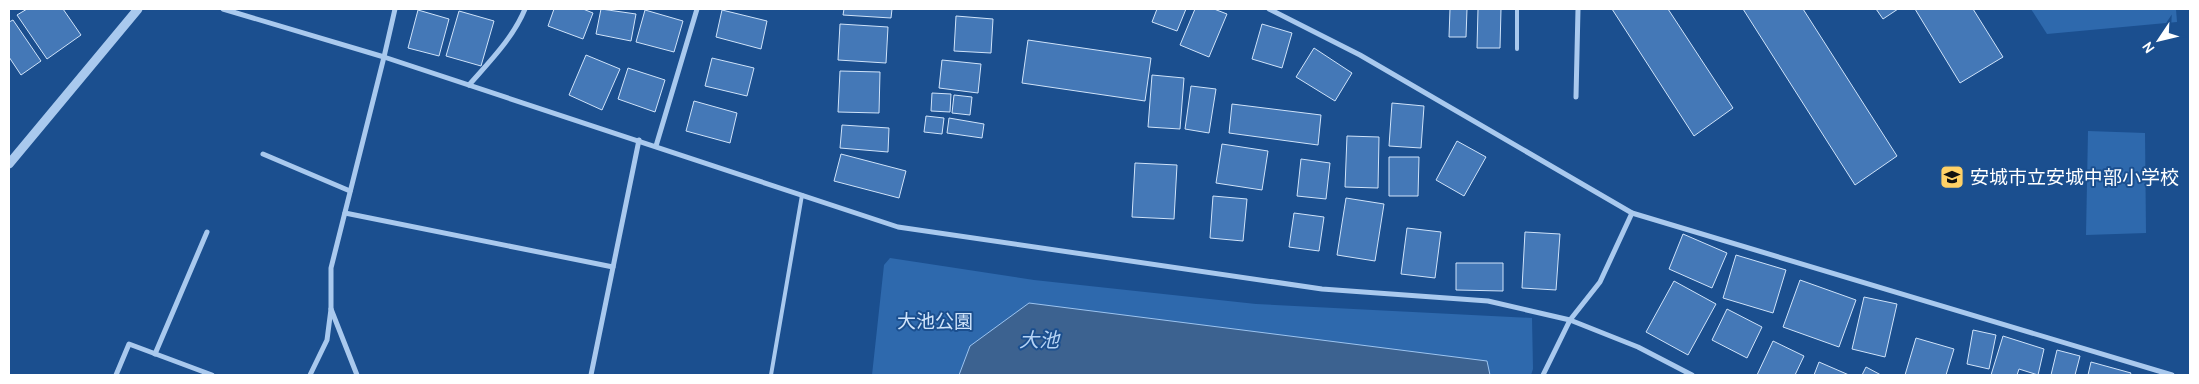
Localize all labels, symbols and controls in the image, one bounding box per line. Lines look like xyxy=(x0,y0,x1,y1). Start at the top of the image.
north arrow xyxy=(2134,15,2184,65)
text: N xyxy=(2138,38,2159,57)
school or university icon: 安城市立安城中部小学校 xyxy=(1939,164,1965,190)
place label: 安城市立安城中部小学校 xyxy=(1970,166,2179,189)
park label: 大池公園 xyxy=(897,310,973,333)
water label: 大池 xyxy=(1019,328,1061,352)

